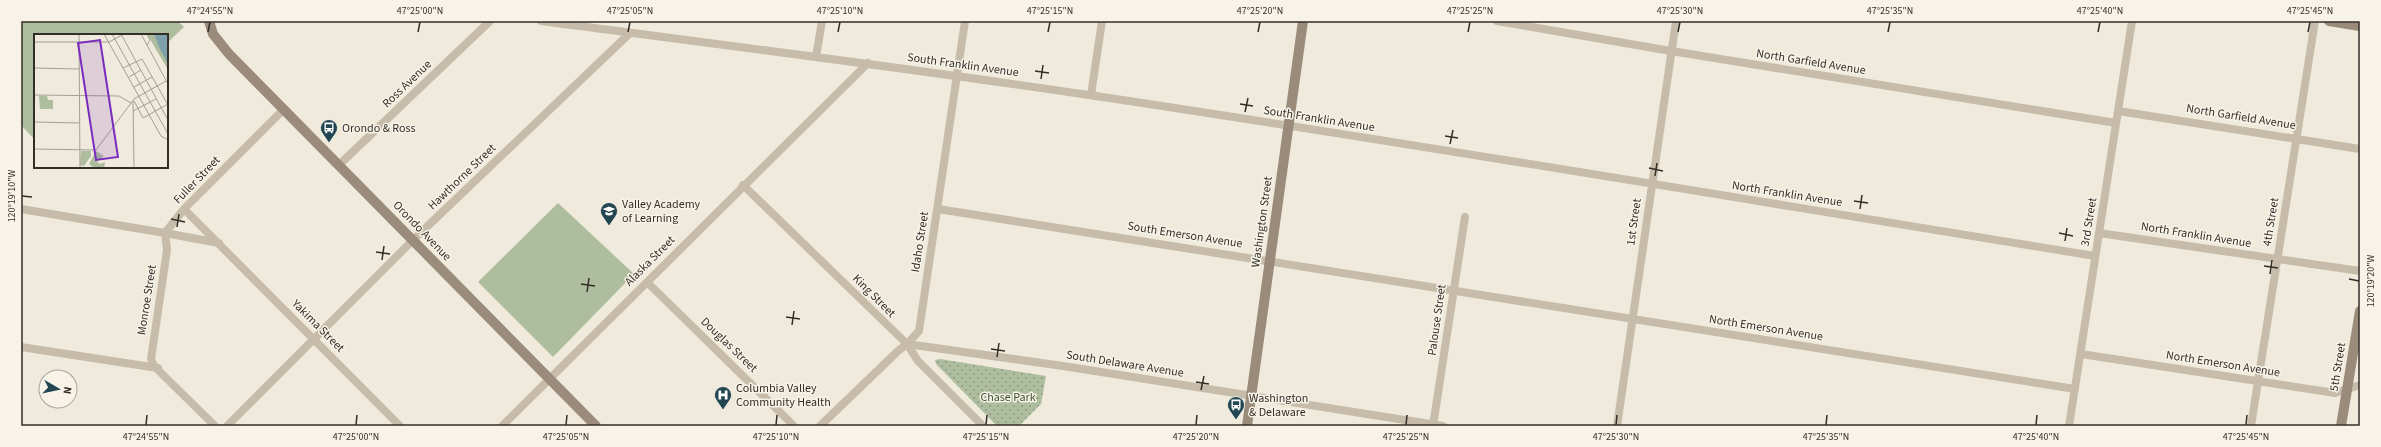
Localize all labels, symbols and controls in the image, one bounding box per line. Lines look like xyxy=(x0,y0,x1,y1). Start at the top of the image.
text: 47°24'55"N xyxy=(187,4,233,18)
text: 47°25'00"N xyxy=(397,4,443,18)
text: 47°25'05"N xyxy=(607,4,653,18)
text: 47°25'10"N xyxy=(817,4,863,18)
text: 47°25'15"N xyxy=(1027,4,1073,18)
text: 47°25'20"N xyxy=(1237,4,1283,18)
text: 47°25'25"N xyxy=(1447,4,1493,18)
text: 47°25'30"N xyxy=(1657,4,1703,18)
text: 47°25'35"N xyxy=(1867,4,1913,18)
text: 47°25'40"N xyxy=(2077,4,2123,18)
text: 47°25'45"N xyxy=(2287,4,2333,18)
inset map xyxy=(34,34,168,168)
street label: North Garfield Avenue xyxy=(1755,45,1867,79)
street label: South Franklin Avenue xyxy=(906,49,1020,81)
street label: Ross Avenue xyxy=(379,56,435,112)
street label: North Garfield Avenue xyxy=(2185,100,2297,134)
street label: South Franklin Avenue xyxy=(1262,102,1376,136)
bus stop icon: Orondo & Ross xyxy=(319,118,339,143)
place label: Orondo & Ross xyxy=(342,120,416,137)
street label: Hawthorne Street xyxy=(424,140,500,214)
street label: Fuller Street xyxy=(170,152,224,208)
text: 120°19'10"W xyxy=(5,170,19,222)
street label: Washington Street xyxy=(1247,175,1277,269)
street label: North Franklin Avenue xyxy=(1731,177,1843,211)
place label: Valley Academy of Learning xyxy=(622,196,701,227)
street label: 3rd Street xyxy=(2077,196,2101,248)
street label: 4th Street xyxy=(2259,196,2283,248)
street label: Orondo Avenue xyxy=(389,197,455,265)
street label: 1st Street xyxy=(1622,197,1646,247)
school or university icon: Valley Academy of Learning xyxy=(599,201,619,226)
street label: Idaho Street xyxy=(907,210,933,274)
street label: South Emerson Avenue xyxy=(1126,218,1244,252)
street label: North Franklin Avenue xyxy=(2140,218,2252,252)
street label: Alaska Street xyxy=(621,232,679,290)
text: 120°19'20"W xyxy=(2364,255,2378,307)
street label: Monroe Street xyxy=(133,264,161,336)
street label: King Street xyxy=(849,271,899,321)
street label: Palouse Street xyxy=(1424,283,1450,357)
street label: Yakima Street xyxy=(287,295,348,356)
street label: North Emerson Avenue xyxy=(1708,311,1824,345)
street label: Douglas Street xyxy=(697,314,761,376)
street label: 5th Street xyxy=(2326,341,2350,393)
street label: South Delaware Avenue xyxy=(1065,346,1185,382)
street label: North Emerson Avenue xyxy=(2165,347,2281,381)
north arrow xyxy=(38,369,78,409)
place label: Columbia Valley Community Health xyxy=(736,380,831,411)
hospital icon: Columbia Valley Community Health xyxy=(713,385,733,410)
text: N xyxy=(59,386,75,395)
park label: Chase Park xyxy=(980,389,1036,406)
place label: Washington & Delaware xyxy=(1249,390,1308,421)
bus stop icon: Washington & Delaware xyxy=(1226,395,1246,420)
text: 47°24'55"N xyxy=(123,430,169,444)
text: 47°25'00"N xyxy=(333,430,379,444)
text: 47°25'05"N xyxy=(543,430,589,444)
text: 47°25'10"N xyxy=(753,430,799,444)
text: 47°25'15"N xyxy=(963,430,1009,444)
text: 47°25'20"N xyxy=(1173,430,1219,444)
text: 47°25'25"N xyxy=(1383,430,1429,444)
text: 47°25'30"N xyxy=(1593,430,1639,444)
text: 47°25'35"N xyxy=(1803,430,1849,444)
text: 47°25'40"N xyxy=(2013,430,2059,444)
text: 47°25'45"N xyxy=(2223,430,2269,444)

